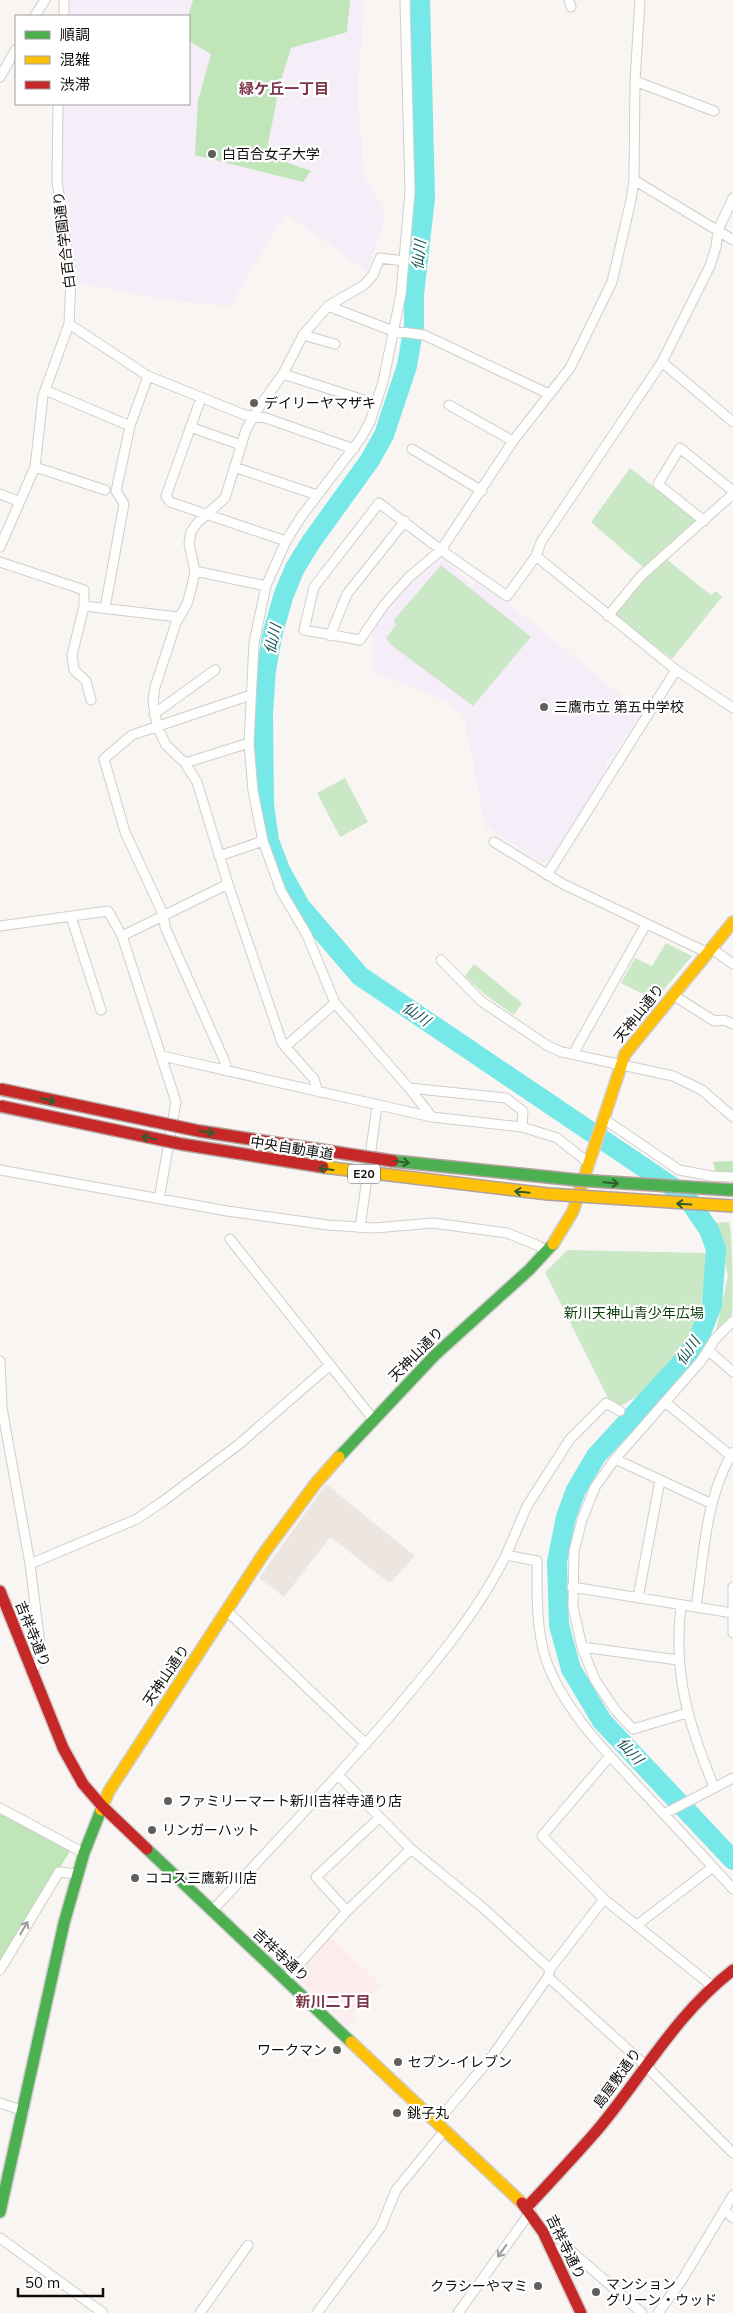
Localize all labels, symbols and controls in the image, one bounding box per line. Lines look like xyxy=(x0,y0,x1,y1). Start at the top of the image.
legend xyxy=(15,15,190,105)
text: 順調 xyxy=(60,25,90,44)
text: 混雑 xyxy=(60,50,90,69)
text: 渋滞 xyxy=(60,75,90,94)
district label: 緑ケ丘一丁目 xyxy=(239,79,329,98)
place label: 白百合女子大学 xyxy=(222,145,320,163)
marker: 白百合女子大学 xyxy=(206,148,218,160)
street label: 白百合学園通り xyxy=(49,190,79,290)
water label: 仙川 xyxy=(407,237,430,271)
place label: デイリーヤマザキ xyxy=(264,394,376,412)
marker: デイリーヤマザキ xyxy=(248,397,260,409)
water label: 仙川 xyxy=(260,620,286,656)
place label: 三鷹市立 第五中学校 xyxy=(554,698,684,716)
marker: 三鷹市立 第五中学校 xyxy=(538,701,550,713)
street label: 天神山通り xyxy=(610,980,668,1046)
water label: 仙川 xyxy=(399,997,436,1031)
one-way arrow xyxy=(39,1096,55,1105)
one-way arrow xyxy=(198,1128,214,1138)
one-way arrow xyxy=(141,1133,157,1142)
street label: 中央自動車道 xyxy=(249,1133,335,1163)
one-way arrow xyxy=(394,1157,410,1167)
one-way arrow xyxy=(318,1164,334,1174)
road number: E20 xyxy=(348,1164,380,1184)
one-way arrow xyxy=(603,1178,619,1188)
one-way arrow xyxy=(515,1187,531,1197)
one-way arrow xyxy=(677,1199,693,1208)
park label: 新川天神山青少年広場 xyxy=(564,1304,704,1322)
street label: 天神山通り xyxy=(385,1323,447,1385)
water label: 仙川 xyxy=(671,1331,705,1368)
street label: 吉祥寺通り xyxy=(12,1598,54,1670)
street label: 天神山通り xyxy=(139,1641,193,1709)
water label: 仙川 xyxy=(613,1733,649,1770)
place label: ファミリーマート新川吉祥寺通り店 xyxy=(178,1792,402,1810)
marker: ファミリーマート新川吉祥寺通り店 xyxy=(162,1795,174,1807)
place label: リンガーハット xyxy=(162,1821,260,1839)
marker: リンガーハット xyxy=(146,1824,158,1836)
place label: ココス三鷹新川店 xyxy=(145,1869,257,1887)
marker: ココス三鷹新川店 xyxy=(129,1872,141,1884)
one-way arrow xyxy=(20,1921,30,1935)
street label: 吉祥寺通り xyxy=(249,1925,313,1985)
district label: 新川二丁目 xyxy=(295,1992,371,2011)
place label: ワークマン xyxy=(257,2041,327,2059)
marker: ワークマン xyxy=(331,2044,343,2056)
street label: 島屋敷通り xyxy=(589,2044,645,2112)
place label: セブン-イレブン xyxy=(408,2053,512,2071)
marker: セブン-イレブン xyxy=(392,2056,404,2068)
place label: 銚子丸 xyxy=(407,2104,449,2122)
marker: 銚子丸 xyxy=(391,2107,403,2119)
street label: 吉祥寺通り xyxy=(543,2212,589,2282)
one-way arrow xyxy=(497,2244,507,2258)
scale bar xyxy=(18,2266,102,2298)
text: 50 m xyxy=(25,2273,60,2292)
place label: マンション グリーン・ウッド xyxy=(606,2275,717,2309)
place label: クラシーやマミ xyxy=(430,2277,528,2295)
marker: クラシーやマミ xyxy=(532,2280,544,2292)
marker: マンション グリーン・ウッド xyxy=(590,2286,602,2298)

